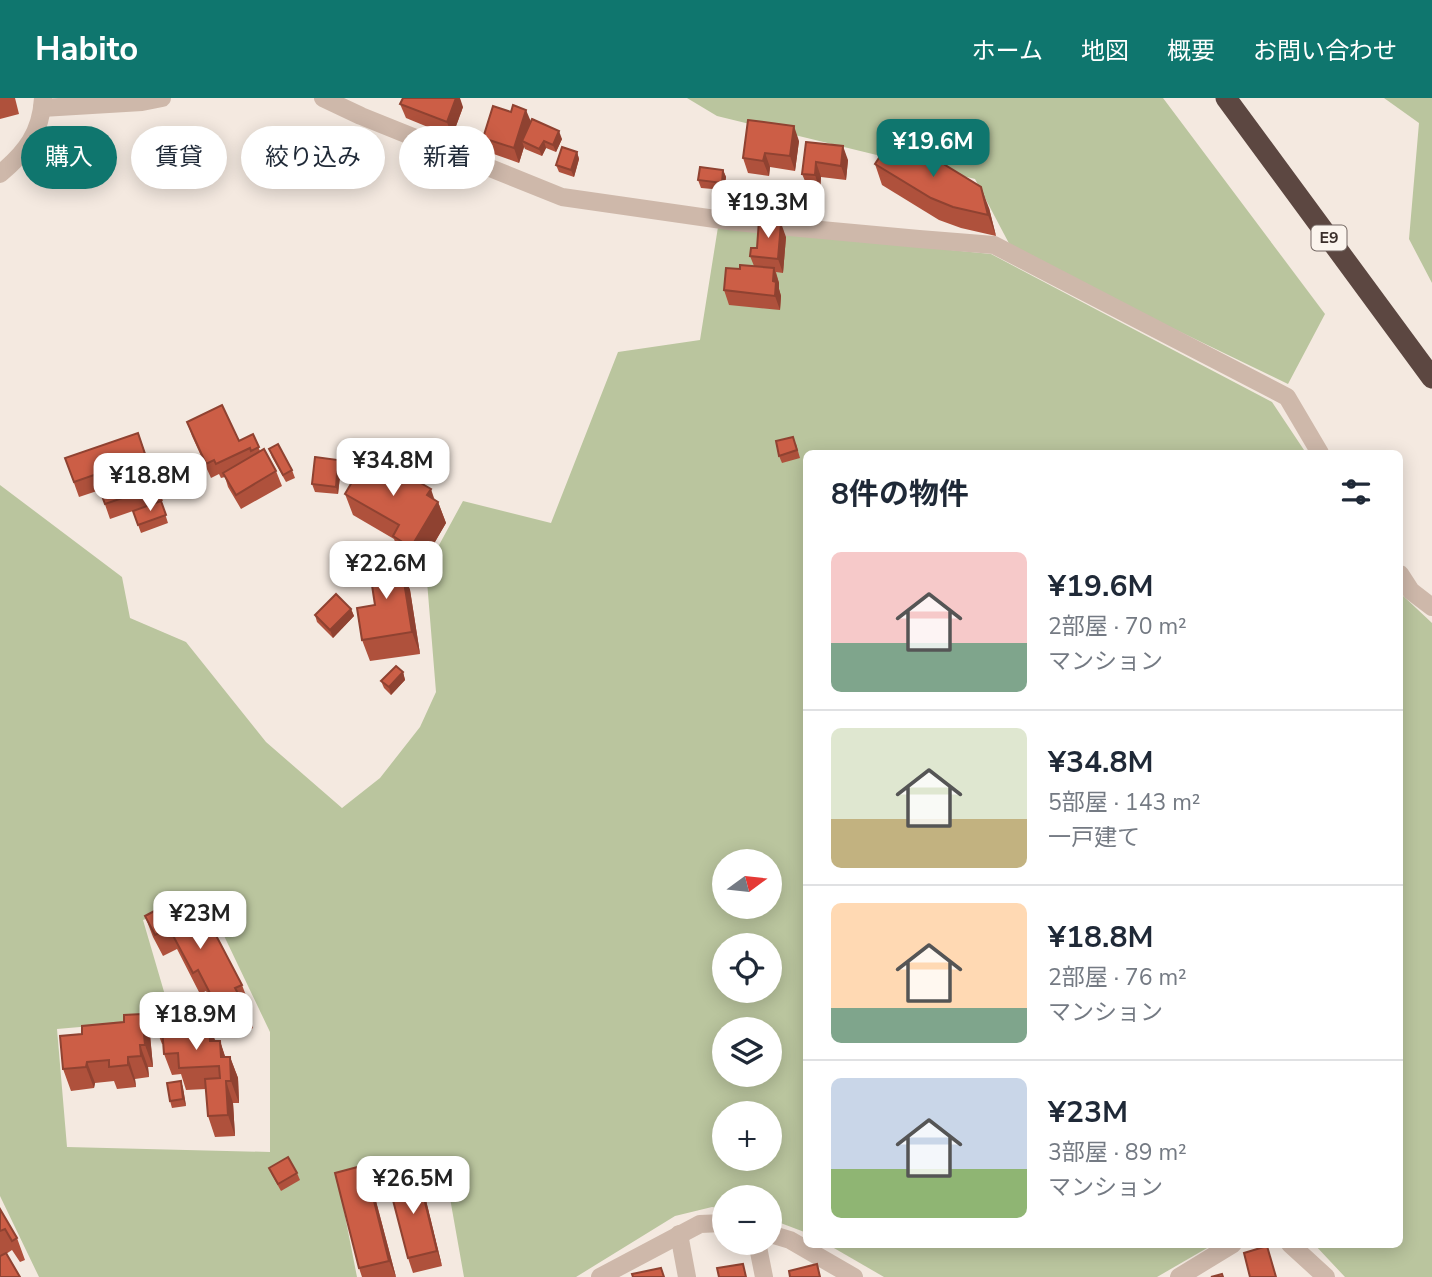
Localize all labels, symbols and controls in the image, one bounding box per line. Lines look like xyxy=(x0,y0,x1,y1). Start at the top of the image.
text: Habito xyxy=(35,27,138,72)
text: ホーム xyxy=(972,35,1043,67)
text: 地図 xyxy=(1081,35,1129,67)
text: 概要 xyxy=(1167,35,1215,67)
text: お問い合わせ xyxy=(1253,35,1397,67)
pin: ¥19.6M xyxy=(876,120,990,179)
chip: 購入 xyxy=(21,126,117,189)
chip: 賃貸 xyxy=(131,126,227,189)
chip: 絞り込み xyxy=(241,126,385,189)
chip: 新着 xyxy=(399,126,495,189)
text: ¥19.6M xyxy=(893,126,973,157)
pin: ¥19.3M xyxy=(711,180,825,240)
text: ¥19.3M xyxy=(728,187,808,218)
road number: E9 xyxy=(1312,226,1346,250)
pin: ¥34.8M xyxy=(336,438,450,498)
text: ¥34.8M xyxy=(353,445,433,476)
pin: ¥18.8M xyxy=(93,454,207,513)
text: ¥18.8M xyxy=(110,460,190,491)
icon: filters xyxy=(1337,473,1375,511)
text: 8件の物件 xyxy=(831,474,969,515)
pin: ¥22.6M xyxy=(329,542,443,601)
text: ¥22.6M xyxy=(346,548,426,579)
text: ¥19.6M xyxy=(1048,566,1153,607)
icon: home xyxy=(887,580,971,664)
text: 2部屋 · 70 m² xyxy=(1048,611,1187,642)
text: マンション xyxy=(1048,646,1163,677)
text: ¥34.8M xyxy=(1048,742,1153,783)
icon: home xyxy=(887,756,971,840)
text: 5部屋 · 143 m² xyxy=(1048,787,1201,818)
text: 一戸建て xyxy=(1048,822,1140,853)
north arrow xyxy=(712,849,782,919)
map controls xyxy=(712,849,782,1255)
pin: ¥23M xyxy=(159,892,241,951)
text: ¥23M xyxy=(169,898,231,929)
text: ¥18.8M xyxy=(1048,917,1153,958)
icon: home xyxy=(887,931,971,1015)
button: locate xyxy=(712,933,782,1003)
text: 2部屋 · 76 m² xyxy=(1048,962,1187,993)
pin: ¥18.9M xyxy=(139,992,253,1052)
text: マンション xyxy=(1048,997,1163,1028)
text: ¥18.9M xyxy=(156,999,236,1030)
button: layers xyxy=(712,1017,782,1087)
text: ¥23M xyxy=(1048,1092,1128,1133)
button: + xyxy=(712,1101,782,1171)
icon: home xyxy=(887,1106,971,1190)
text: 3部屋 · 89 m² xyxy=(1048,1137,1187,1168)
pin: ¥26.5M xyxy=(356,1156,470,1216)
text: ¥26.5M xyxy=(373,1163,453,1194)
text: マンション xyxy=(1048,1172,1163,1203)
button: − xyxy=(712,1185,782,1255)

